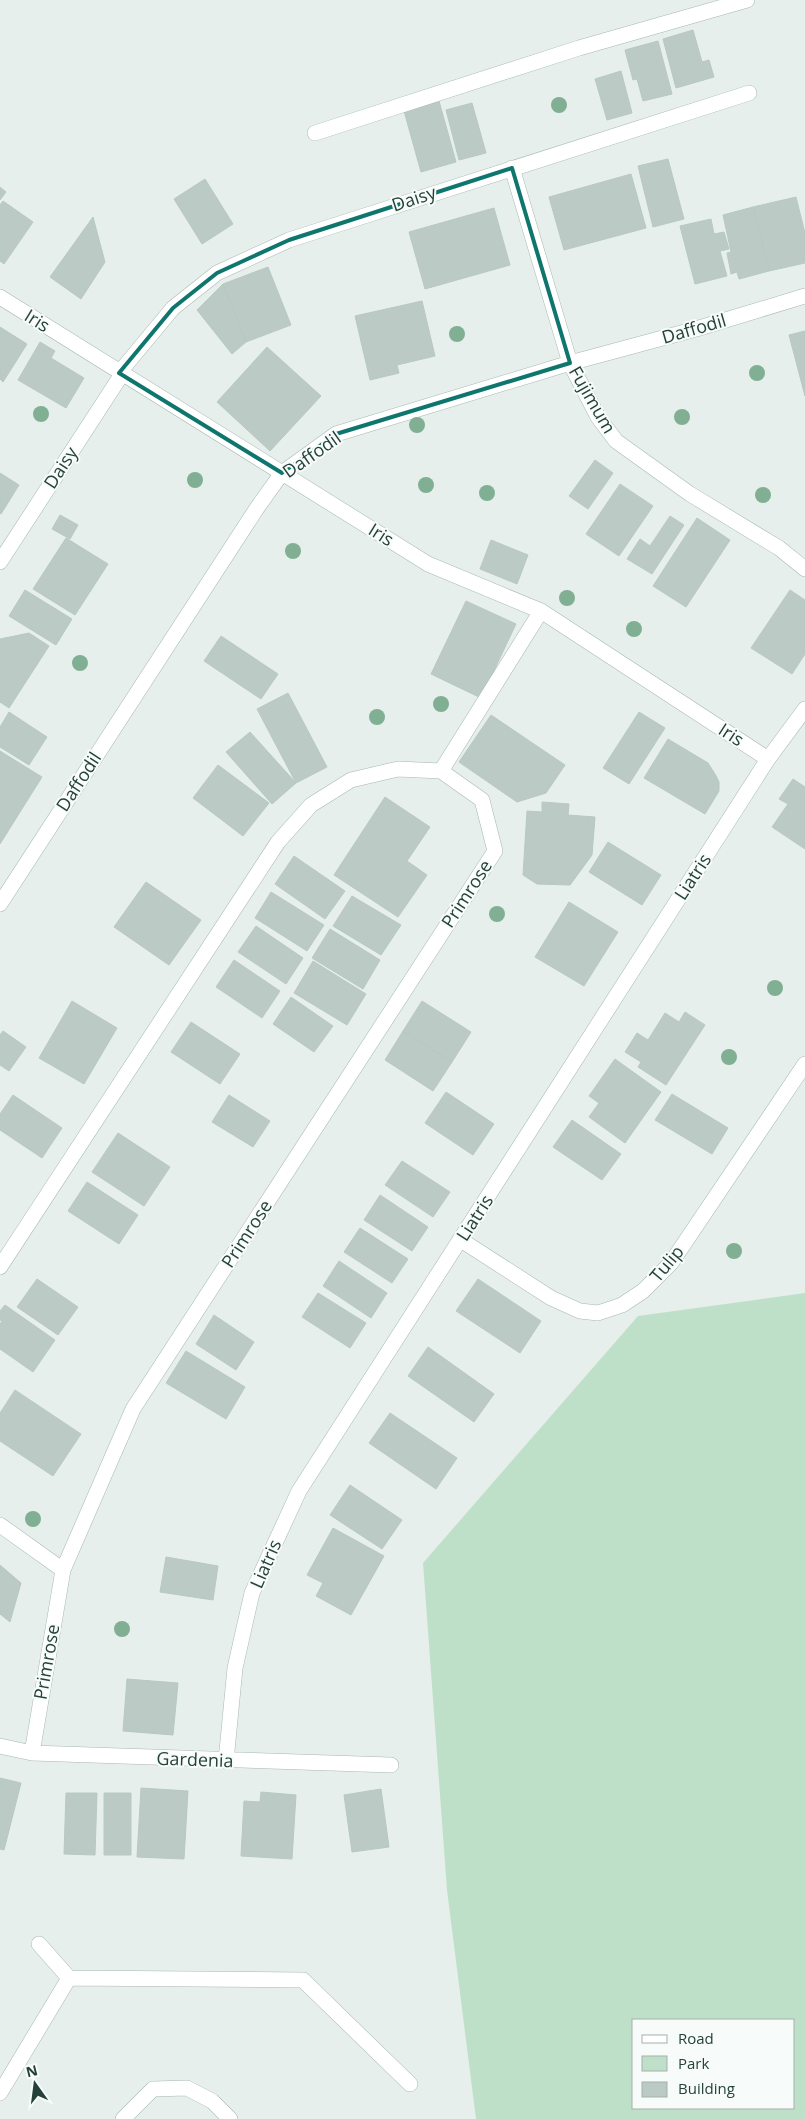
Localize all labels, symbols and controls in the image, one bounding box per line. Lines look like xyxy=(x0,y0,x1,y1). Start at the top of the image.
street label: Daisy xyxy=(388,179,440,216)
street label: Iris xyxy=(20,303,55,337)
street label: Daffodil xyxy=(659,307,729,349)
street label: Fujimum xyxy=(564,362,622,437)
street label: Daffodil xyxy=(277,425,345,483)
street label: Daisy xyxy=(38,441,83,493)
street label: Iris xyxy=(364,517,399,551)
street label: Iris xyxy=(714,717,749,751)
street label: Daffodil xyxy=(50,747,106,816)
street label: Liatris xyxy=(668,849,716,904)
street label: Primrose xyxy=(435,855,497,932)
street label: Liatris xyxy=(450,1190,498,1245)
street label: Primrose xyxy=(215,1195,277,1272)
street label: Tulip xyxy=(644,1240,689,1287)
street label: Liatris xyxy=(244,1535,286,1592)
street label: Primrose xyxy=(28,1622,64,1701)
street label: Gardenia xyxy=(156,1746,234,1772)
legend xyxy=(632,2019,795,2109)
text: Road xyxy=(678,2028,714,2048)
text: Park xyxy=(678,2053,709,2073)
north arrow xyxy=(10,2059,60,2109)
text: N xyxy=(24,2060,40,2081)
text: Building xyxy=(678,2078,735,2098)

